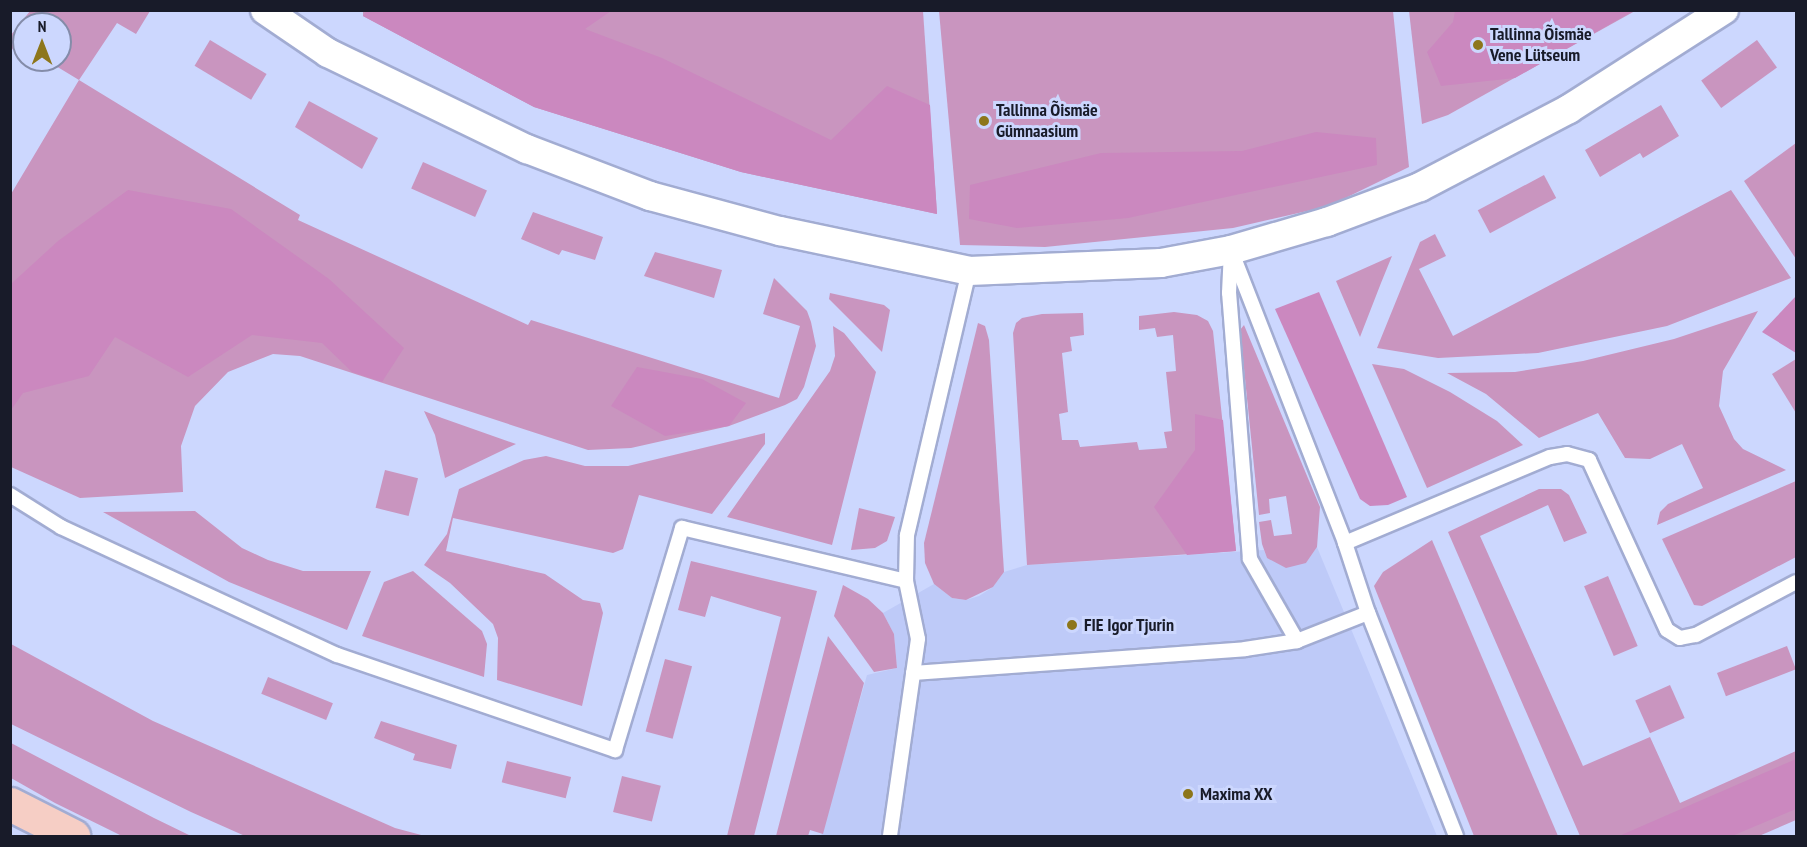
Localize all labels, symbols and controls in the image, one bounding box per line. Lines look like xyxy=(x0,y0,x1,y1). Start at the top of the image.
north arrow xyxy=(12,12,72,72)
text: N xyxy=(38,16,46,36)
place label: Tallinna Õismäe Vene Lütseum xyxy=(1490,24,1592,66)
marker: Tallinna Õismäe Vene Lütseum xyxy=(1471,38,1485,52)
place label: Tallinna Õismäe Gümnaasium xyxy=(996,100,1098,142)
marker: Tallinna Õismäe Gümnaasium xyxy=(977,114,991,128)
place label: FIE Igor Tjurin xyxy=(1084,614,1175,636)
marker: FIE Igor Tjurin xyxy=(1065,618,1079,632)
place label: Maxima XX xyxy=(1200,783,1273,805)
marker: Maxima XX xyxy=(1181,787,1195,801)

